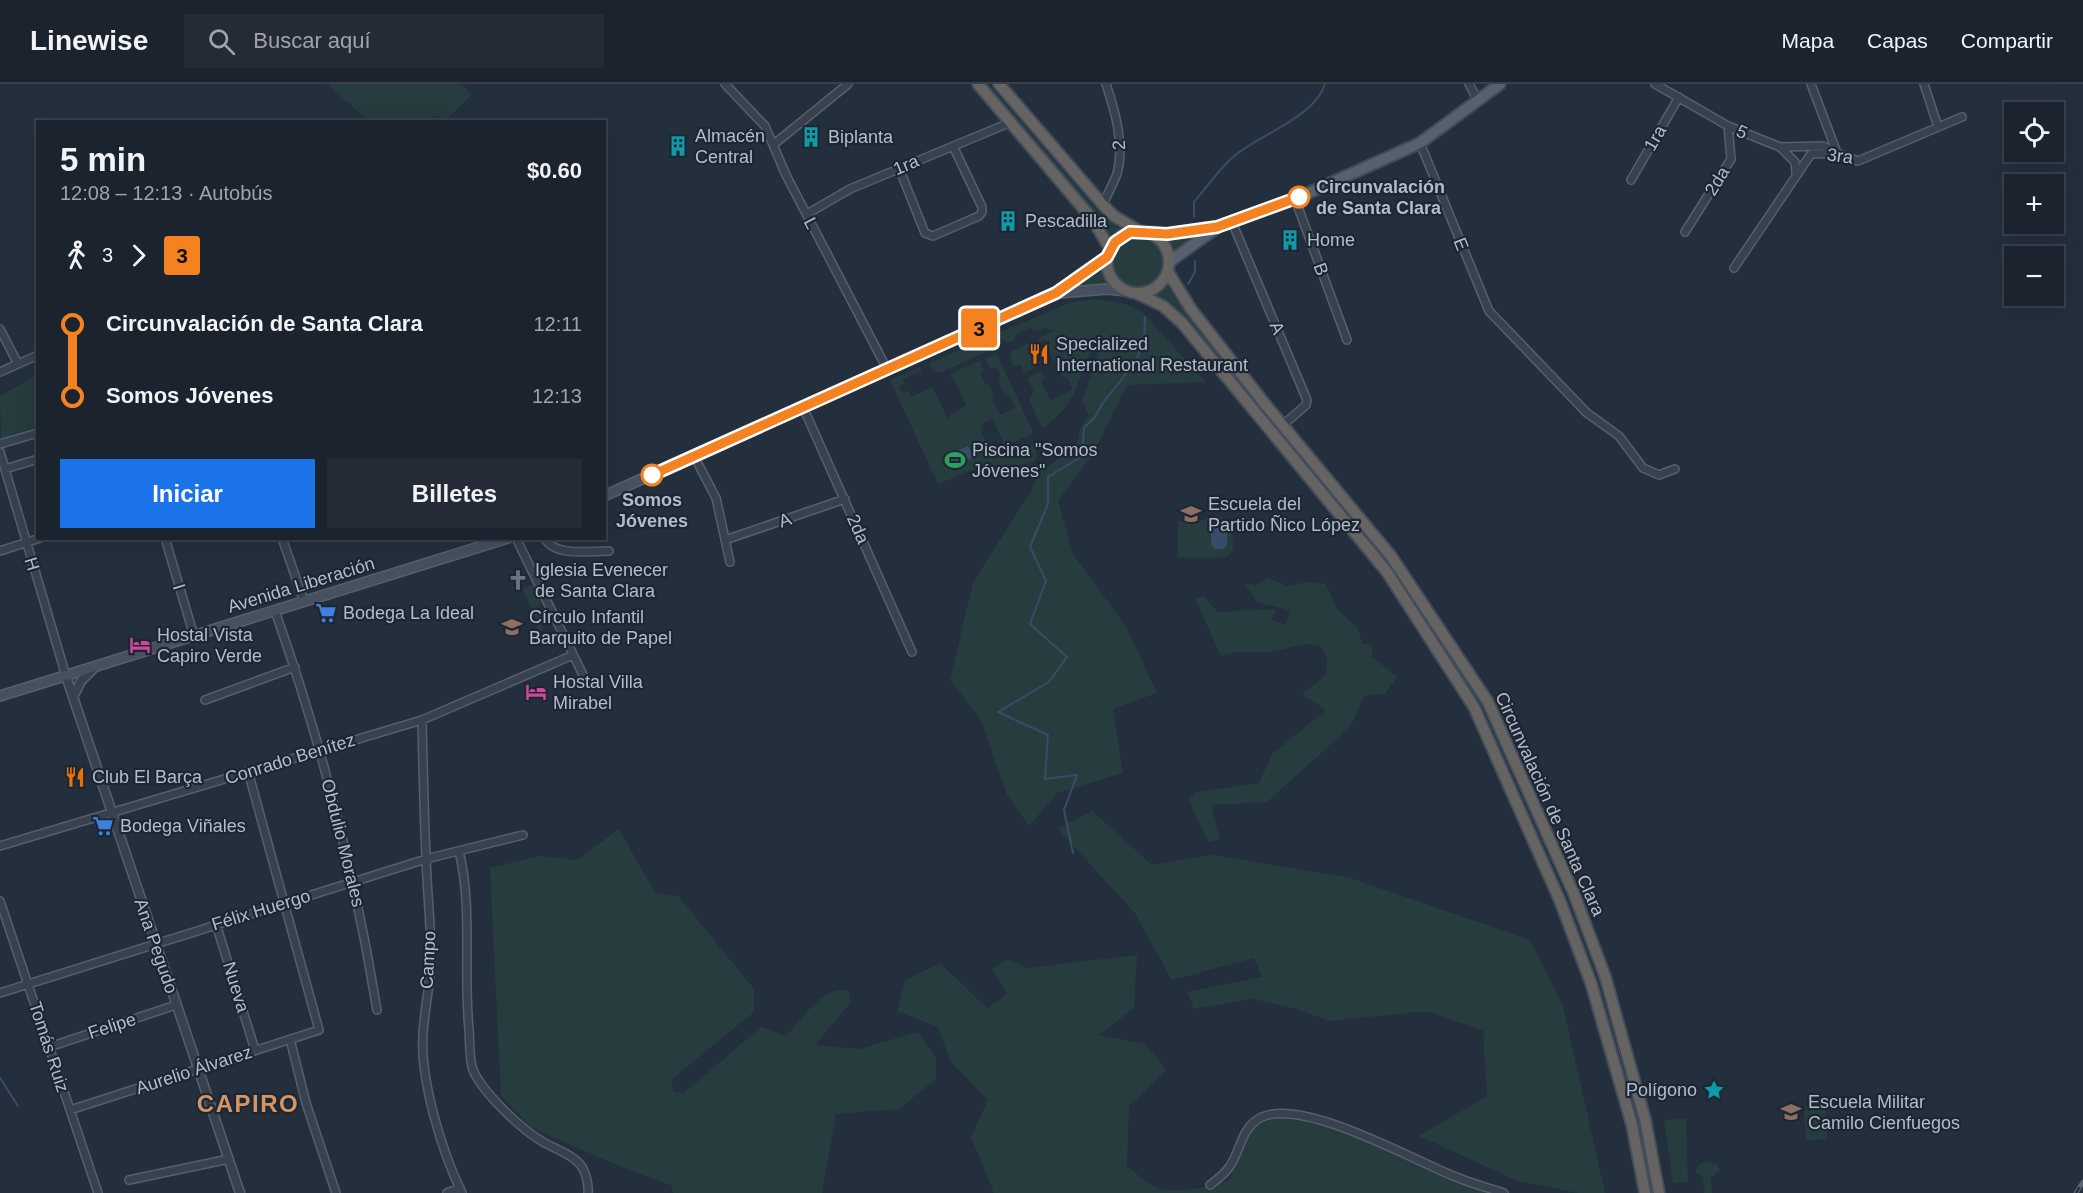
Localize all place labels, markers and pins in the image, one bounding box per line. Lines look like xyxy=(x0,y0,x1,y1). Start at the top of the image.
building icon: Biplanta xyxy=(799,125,823,149)
place label: Almacén Central xyxy=(695,126,765,167)
place label: Biplanta xyxy=(828,127,894,147)
building icon: Almacén Central xyxy=(666,134,690,158)
place label: Circunvalación de Santa Clara xyxy=(1316,177,1445,218)
marker: Circunvalación de Santa Clara xyxy=(1288,186,1310,208)
building icon: Pescadilla xyxy=(996,209,1020,233)
place label: Pescadilla xyxy=(1025,211,1108,231)
building icon: Home xyxy=(1278,228,1302,252)
place label: Home xyxy=(1307,230,1355,250)
place label: Specialized International Restaurant xyxy=(1056,334,1248,375)
restaurant icon: Specialized International Restaurant xyxy=(1027,342,1051,366)
place label: Piscina "Somos Jóvenes" xyxy=(972,440,1097,481)
sports icon: Piscina "Somos Jóvenes" xyxy=(943,448,967,472)
marker: Somos Jóvenes xyxy=(641,464,663,486)
place label: Somos Jóvenes xyxy=(616,490,688,531)
place label: Escuela del Partido Ñico López xyxy=(1208,494,1360,535)
school or university icon: Escuela del Partido Ñico López xyxy=(1179,502,1203,526)
place label: Iglesia Evenecer de Santa Clara xyxy=(535,560,668,601)
church icon: Iglesia Evenecer de Santa Clara xyxy=(506,568,530,592)
supermarket icon: Bodega La Ideal xyxy=(314,601,338,625)
place label: Bodega La Ideal xyxy=(343,603,474,623)
place label: Círculo Infantil Barquito de Papel xyxy=(529,607,672,648)
school or university icon: Círculo Infantil Barquito de Papel xyxy=(500,615,524,639)
place label: Hostal Vista Capiro Verde xyxy=(157,625,262,666)
hotel icon: Hostal Vista Capiro Verde xyxy=(128,633,152,657)
place label: Hostal Villa Mirabel xyxy=(553,672,644,713)
hotel icon: Hostal Villa Mirabel xyxy=(524,680,548,704)
restaurant icon: Club El Barça xyxy=(63,765,87,789)
place label: Club El Barça xyxy=(92,767,203,787)
supermarket icon: Bodega Viñales xyxy=(91,814,115,838)
place label: Bodega Viñales xyxy=(120,816,246,836)
place icon: Polígono xyxy=(1702,1078,1726,1102)
place label: Polígono xyxy=(1626,1080,1697,1100)
place label: Escuela Militar Camilo Cienfuegos xyxy=(1808,1092,1960,1133)
school or university icon: Escuela Militar Camilo Cienfuegos xyxy=(1779,1100,1803,1124)

